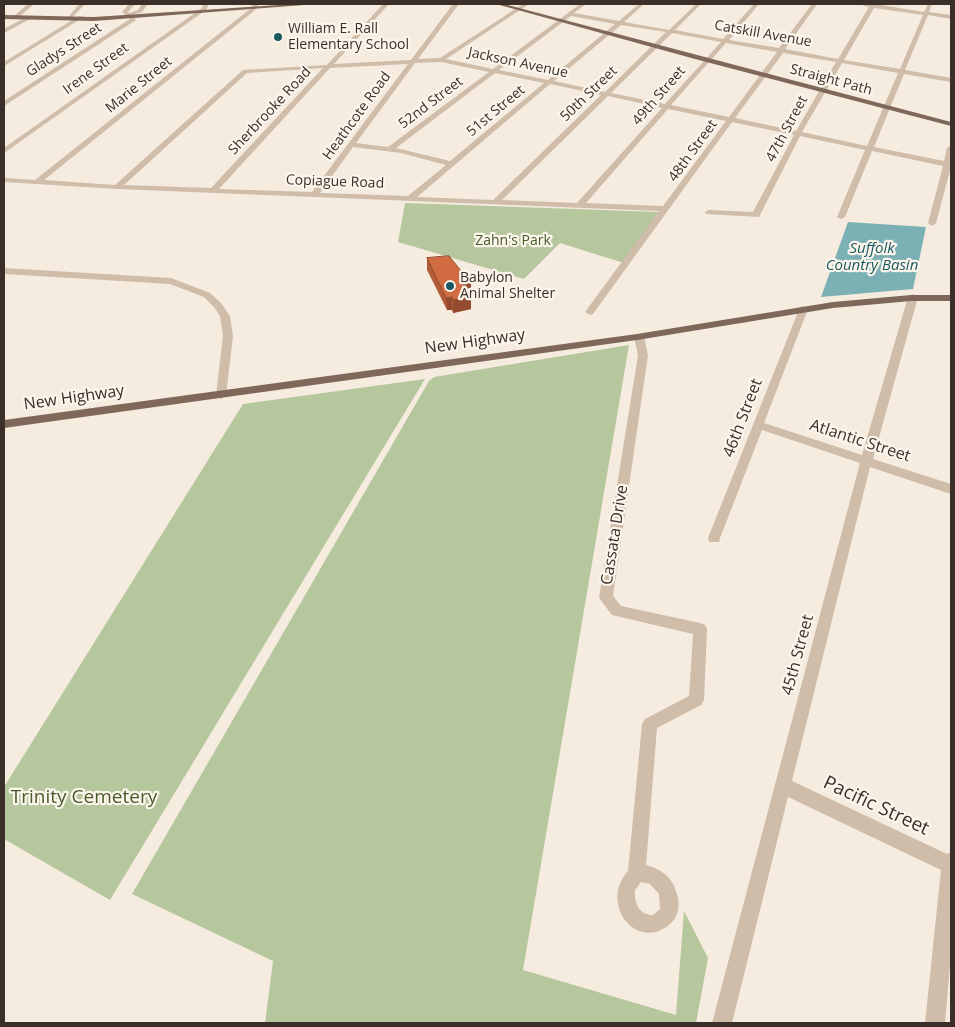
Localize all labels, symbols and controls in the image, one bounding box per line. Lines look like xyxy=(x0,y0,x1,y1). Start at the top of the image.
street label: Catskill Avenue xyxy=(713,17,813,51)
street label: Gladys Street xyxy=(23,19,105,81)
place label: William E. Rall Elementary School xyxy=(288,21,409,54)
marker: William E. Rall Elementary School xyxy=(272,31,284,43)
street label: Irene Street xyxy=(60,40,132,98)
street label: Jackson Avenue xyxy=(467,44,569,82)
street label: Marie Street xyxy=(103,53,175,117)
street label: Straight Path xyxy=(788,61,874,99)
street label: 50th Street xyxy=(557,63,621,125)
street label: 49th Street xyxy=(629,63,689,129)
street label: Sherbrooke Road xyxy=(225,64,315,158)
street label: Heathcote Road xyxy=(319,69,395,163)
street label: 52nd Street xyxy=(396,73,466,133)
street label: 51st Street xyxy=(464,82,528,140)
street label: 47th Street xyxy=(763,93,811,165)
street label: 48th Street xyxy=(665,117,721,185)
street label: Copiague Road xyxy=(286,172,384,192)
park label: Zahn's Park xyxy=(475,233,551,249)
water label: Suffolk Country Basin xyxy=(826,240,918,275)
place label: Babylon Animal Shelter xyxy=(460,270,555,302)
marker: Babylon Animal Shelter xyxy=(444,280,456,292)
street label: New Highway xyxy=(424,325,526,359)
street label: 46th Street xyxy=(719,376,767,460)
street label: New Highway xyxy=(23,381,125,415)
street label: Atlantic Street xyxy=(807,416,913,466)
street label: Cassata Drive xyxy=(598,484,632,586)
street label: 45th Street xyxy=(778,613,818,697)
street label: Pacific Street xyxy=(819,772,933,840)
park label: Trinity Cemetery xyxy=(11,787,157,809)

